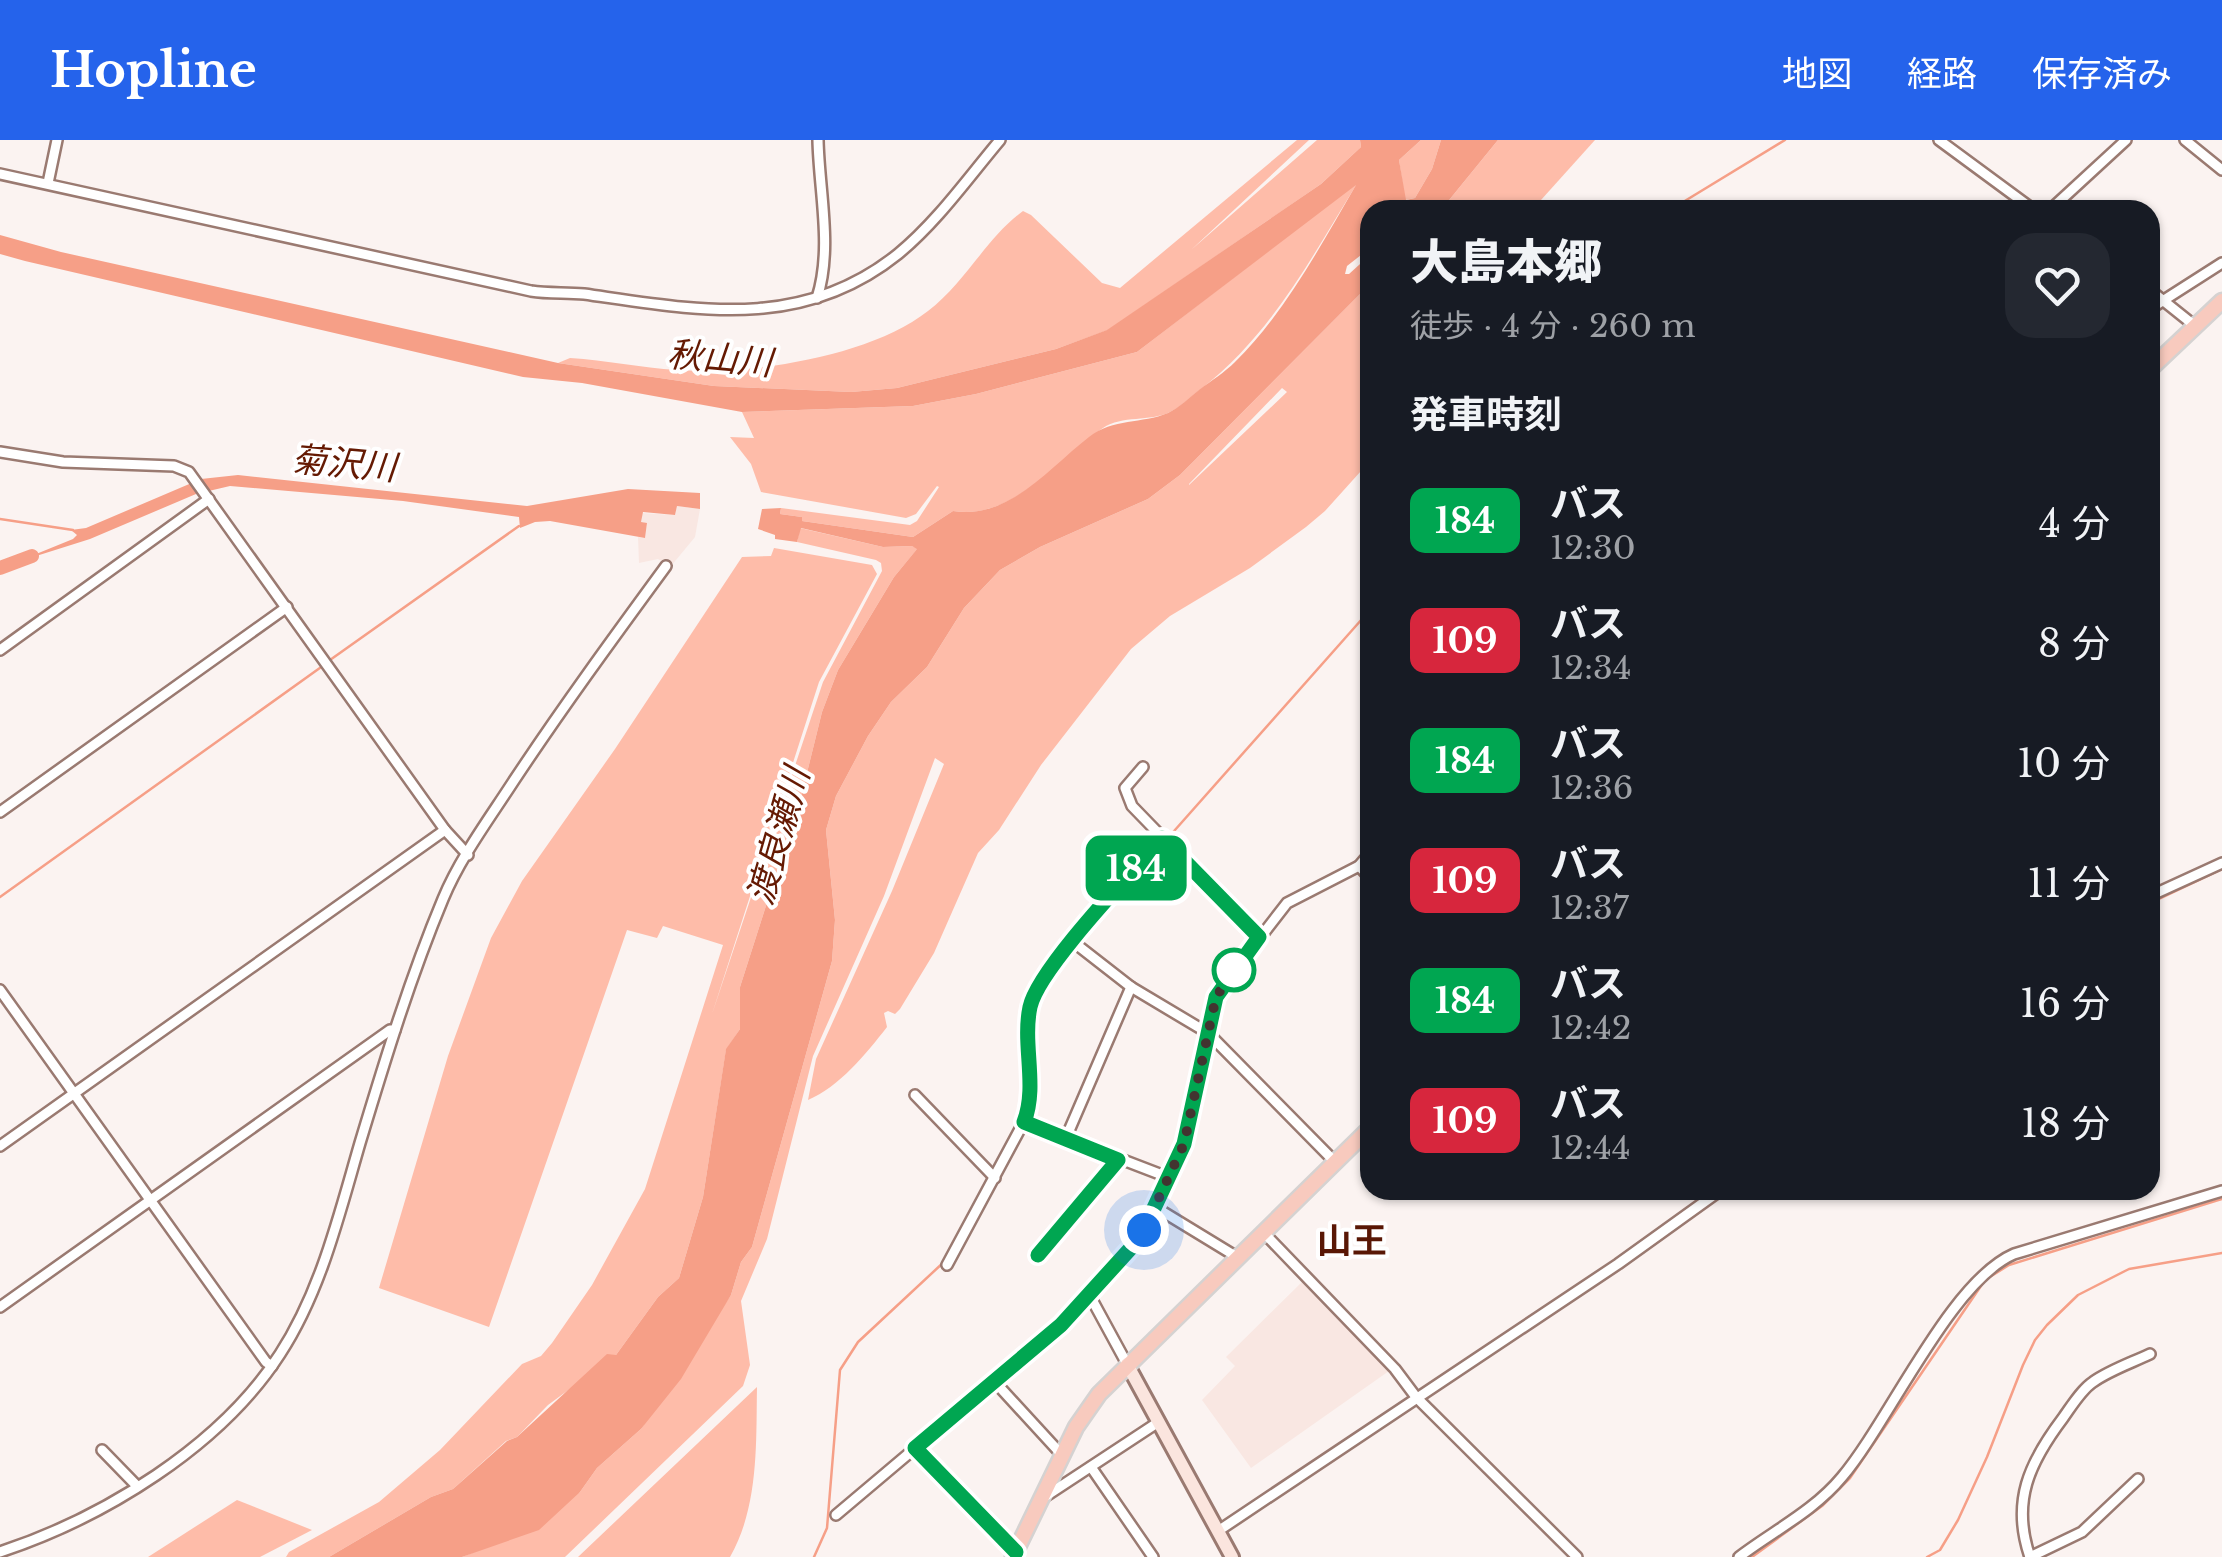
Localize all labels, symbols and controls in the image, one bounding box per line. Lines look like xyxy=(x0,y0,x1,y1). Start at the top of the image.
text: Hopline xyxy=(50,40,257,100)
text: 地図 xyxy=(1782,52,1852,95)
text: 経路 xyxy=(1907,52,1977,95)
text: 保存済み xyxy=(2032,52,2172,95)
text: 大島本郷 xyxy=(1410,232,1602,292)
button: heart xyxy=(2005,233,2110,338)
text: 徒歩 · 4 分 · 260 m xyxy=(1410,306,1696,346)
water label: 秋山川 xyxy=(666,332,778,384)
text: 発車時刻 xyxy=(1410,391,1562,438)
water label: 菊沢川 xyxy=(290,437,402,489)
text: バス xyxy=(1550,480,1626,527)
text: 184 xyxy=(1435,499,1495,542)
text: 4 分 xyxy=(2039,500,2110,547)
text: 12:30 xyxy=(1550,528,1636,568)
text: バス xyxy=(1550,600,1626,647)
text: 109 xyxy=(1432,619,1498,662)
text: 8 分 xyxy=(2038,620,2110,667)
text: 12:34 xyxy=(1550,648,1632,688)
text: バス xyxy=(1550,720,1626,767)
text: 184 xyxy=(1435,739,1495,782)
text: 10 分 xyxy=(2017,740,2110,787)
water label: 渡良瀬川 xyxy=(738,759,819,909)
text: 12:36 xyxy=(1550,768,1633,808)
line badge: 184 xyxy=(1078,836,1194,900)
text: バス xyxy=(1550,840,1626,887)
text: 184 xyxy=(1106,847,1166,890)
text: 109 xyxy=(1432,859,1498,902)
text: 11 分 xyxy=(2027,860,2110,907)
text: 12:37 xyxy=(1550,888,1629,928)
unlabelled marker xyxy=(1213,949,1255,991)
text: バス xyxy=(1550,960,1626,1007)
text: 184 xyxy=(1435,979,1495,1022)
text: 16 分 xyxy=(2020,980,2110,1027)
text: 12:42 xyxy=(1550,1008,1632,1048)
text: バス xyxy=(1550,1080,1626,1127)
text: 109 xyxy=(1432,1099,1498,1142)
text: 18 分 xyxy=(2021,1100,2110,1147)
text: 12:44 xyxy=(1550,1128,1631,1168)
your location xyxy=(1119,1205,1169,1255)
district label: 山王 xyxy=(1317,1219,1387,1262)

